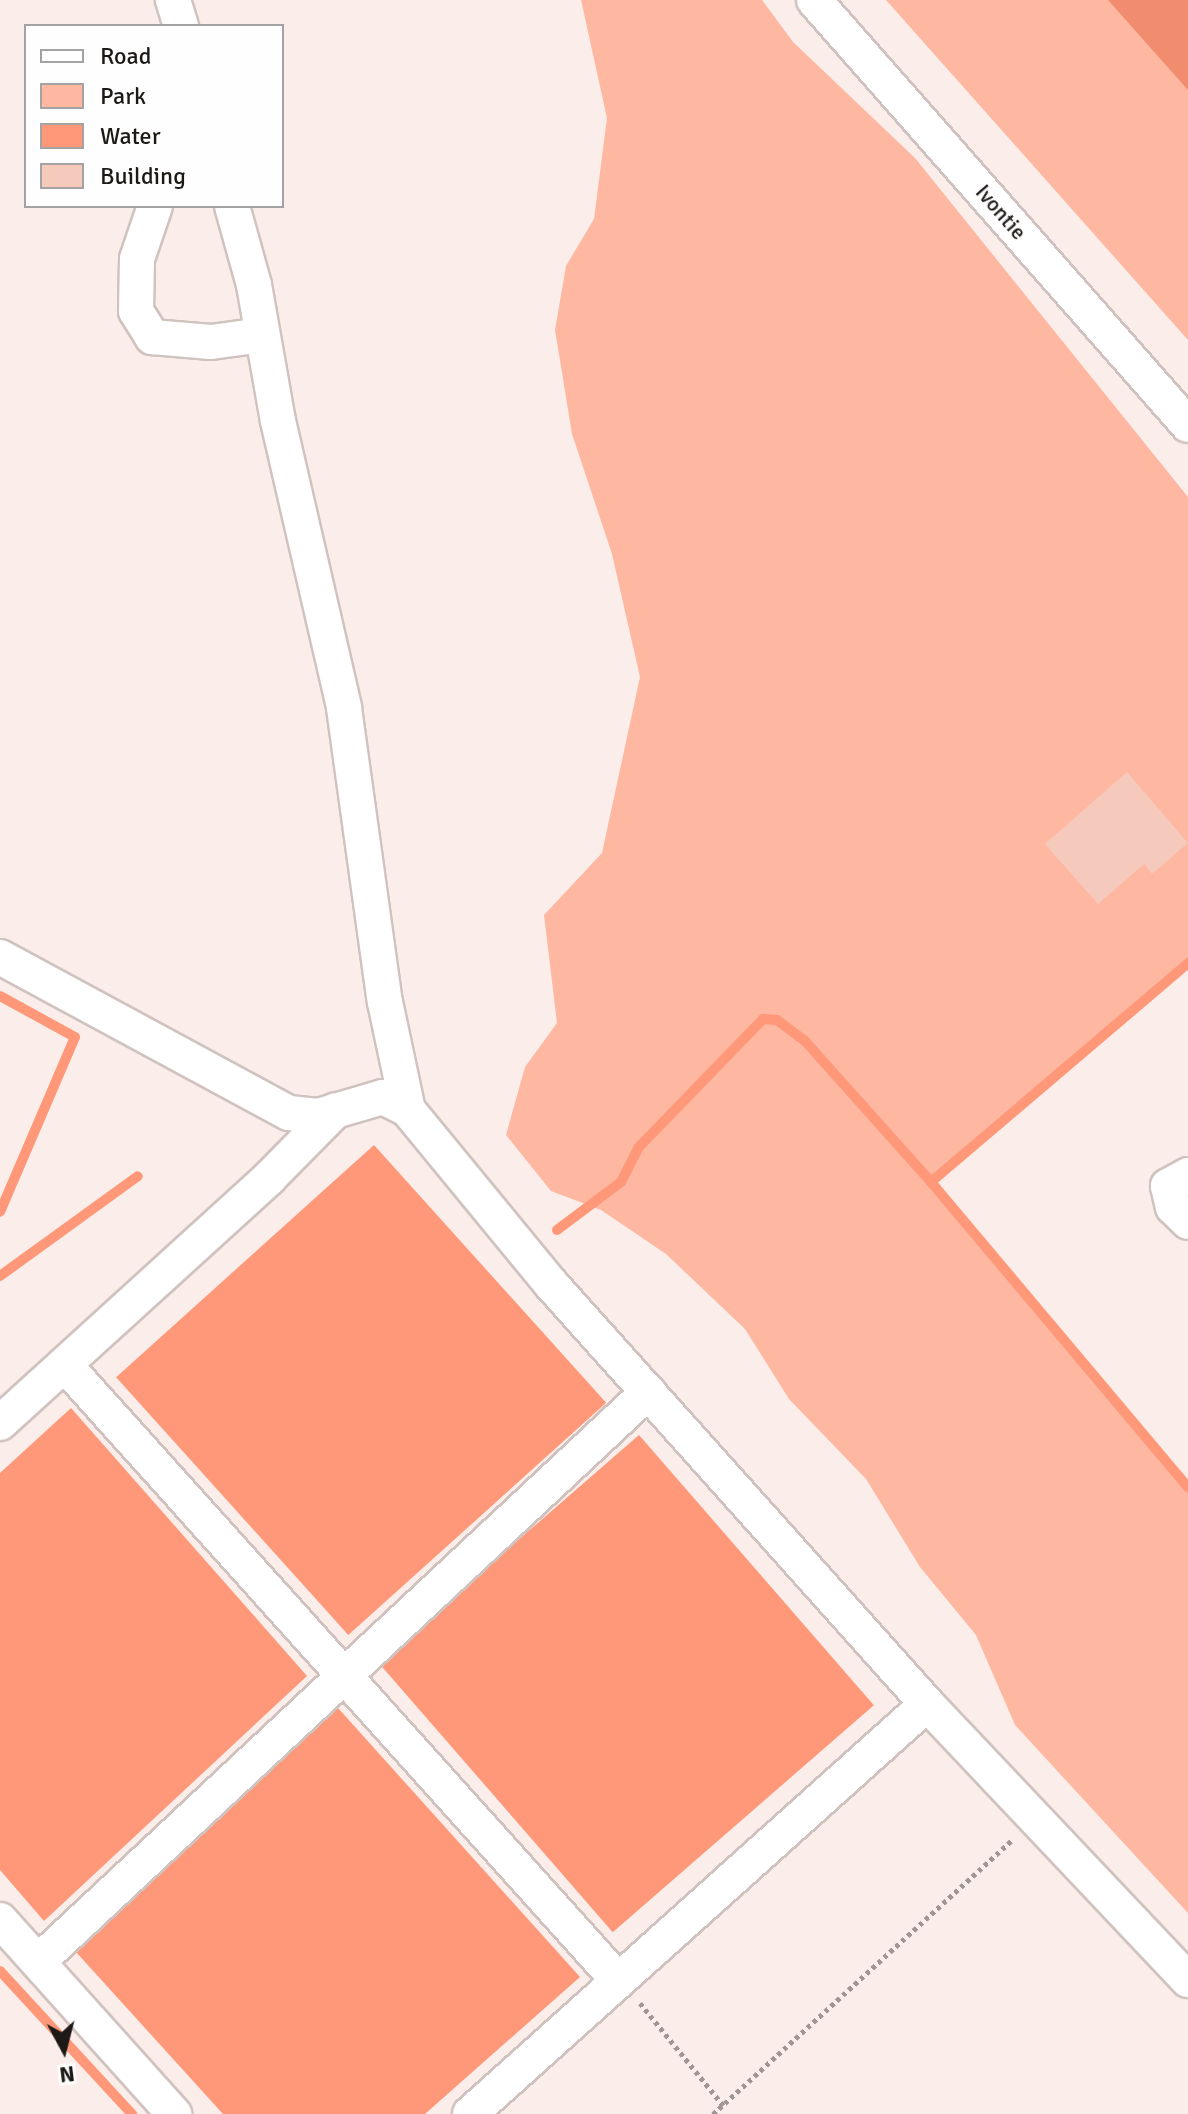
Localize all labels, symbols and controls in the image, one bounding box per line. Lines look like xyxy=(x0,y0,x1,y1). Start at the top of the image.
legend xyxy=(24,24,284,208)
text: Road xyxy=(100,41,151,71)
text: Park xyxy=(100,81,146,111)
text: Water xyxy=(100,121,160,151)
text: Building xyxy=(100,161,186,191)
street label: Ivontie xyxy=(970,179,1032,245)
north arrow xyxy=(24,2010,104,2090)
text: N xyxy=(58,2060,76,2089)

